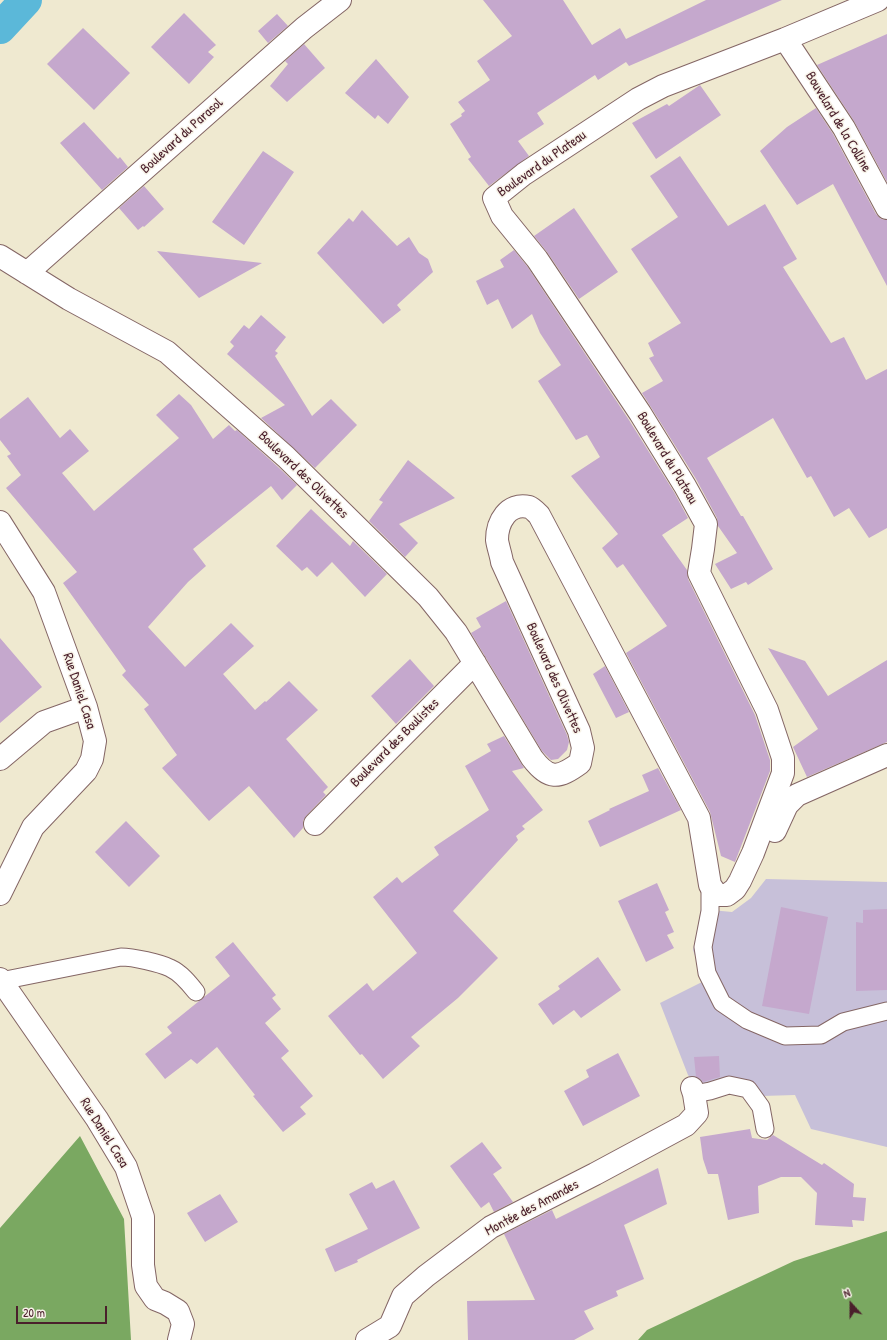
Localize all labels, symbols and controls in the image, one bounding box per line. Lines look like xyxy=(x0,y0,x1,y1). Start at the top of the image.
street label: Bouvelard de la Colline xyxy=(801,69,875,175)
street label: Boulevard du Parasol xyxy=(137,95,227,177)
street label: Boulevard du Plateau xyxy=(494,127,590,201)
street label: Boulevard du Plateau xyxy=(633,409,701,507)
street label: Boulevard des Olivettes xyxy=(254,428,352,522)
street label: Boulevard des Olivettes xyxy=(522,620,586,736)
street label: Rue Daniel Casa xyxy=(59,651,99,731)
street label: Boulevard des Boulistes xyxy=(347,695,443,791)
street label: Rue Daniel Casa xyxy=(76,1095,132,1171)
street label: Montée des Amandes xyxy=(482,1176,582,1240)
north arrow xyxy=(831,1284,871,1324)
text: N xyxy=(841,1285,852,1300)
scale bar xyxy=(18,1298,109,1324)
text: 20 m xyxy=(23,1304,45,1321)

